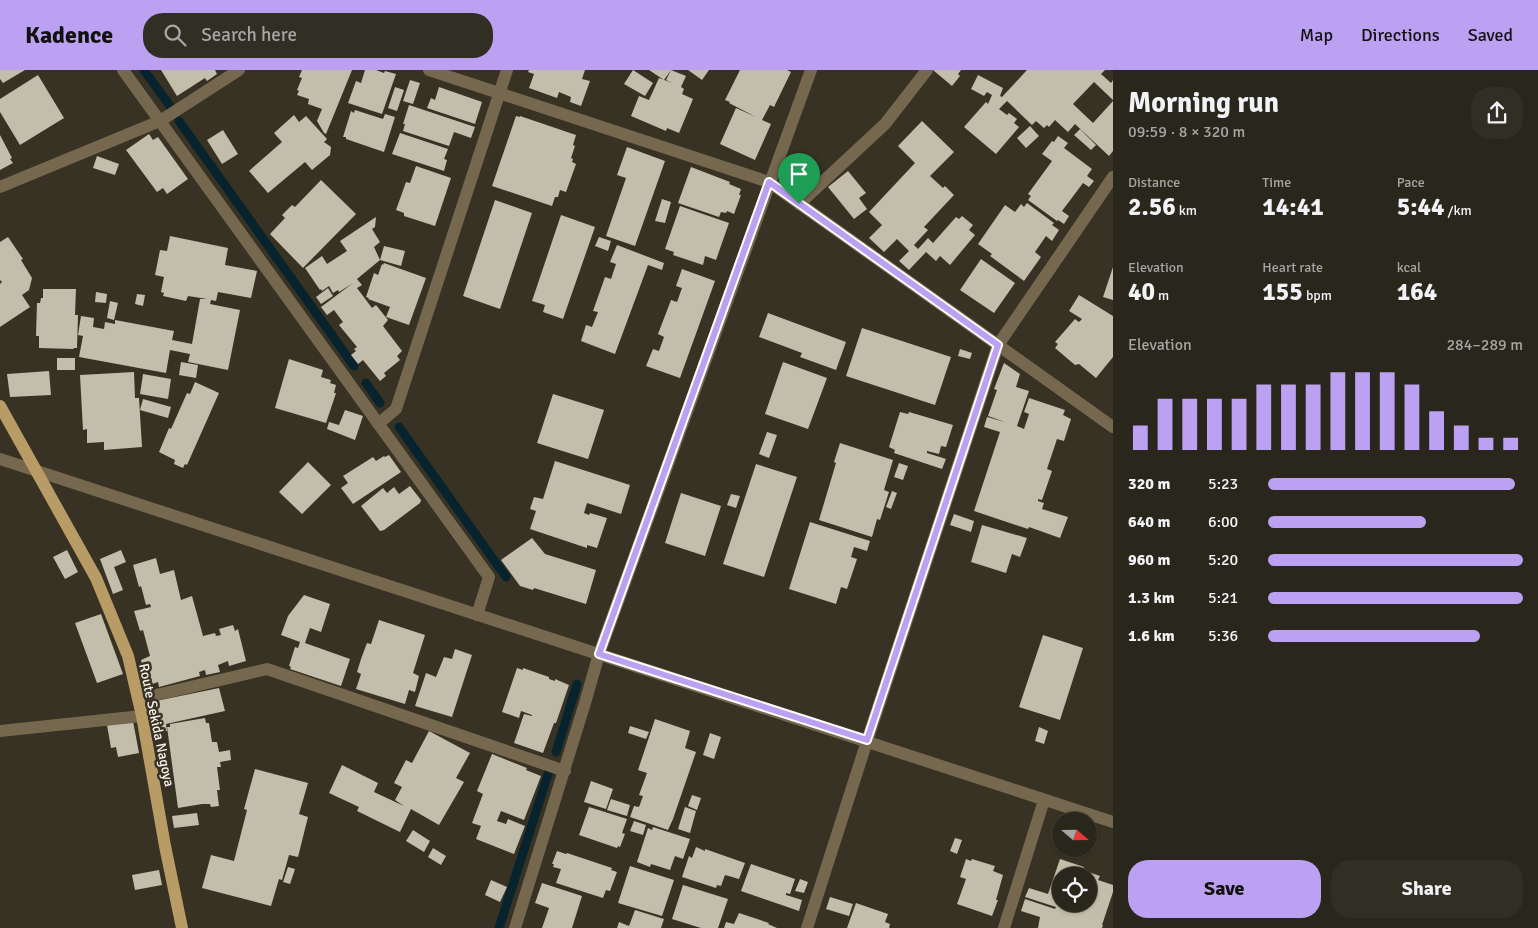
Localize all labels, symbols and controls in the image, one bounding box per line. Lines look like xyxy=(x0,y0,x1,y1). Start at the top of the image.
search box xyxy=(143,13,493,58)
text: Kadence xyxy=(25,20,113,50)
icon: search xyxy=(161,21,189,49)
text: Search here xyxy=(201,23,297,47)
text: Map xyxy=(1300,24,1333,46)
text: Directions xyxy=(1361,24,1440,46)
text: Saved xyxy=(1468,24,1513,46)
text: Morning run xyxy=(1128,86,1279,120)
button: share xyxy=(1471,87,1523,139)
text: 09:59 · 8 × 320 m xyxy=(1128,122,1245,142)
pin xyxy=(778,153,820,204)
icon: arrive xyxy=(785,160,813,188)
text: Distance xyxy=(1128,174,1180,191)
text: Time xyxy=(1262,174,1291,191)
text: Pace xyxy=(1397,174,1425,191)
text: 2.56 xyxy=(1128,191,1176,222)
text: 14:41 xyxy=(1262,191,1324,222)
text: 5:44 xyxy=(1397,191,1445,222)
text: km xyxy=(1176,202,1197,219)
text: /km xyxy=(1445,202,1472,219)
text: Elevation xyxy=(1128,259,1184,276)
text: Heart rate xyxy=(1262,259,1323,276)
text: kcal xyxy=(1397,259,1421,276)
text: 40 xyxy=(1128,276,1155,307)
text: 155 xyxy=(1262,276,1303,307)
text: 164 xyxy=(1397,276,1437,307)
text: m xyxy=(1155,287,1169,304)
text: bpm xyxy=(1303,287,1332,304)
text: Elevation xyxy=(1128,335,1192,355)
text: 284–289 m xyxy=(1446,335,1523,355)
text: 320 m xyxy=(1128,474,1170,494)
text: 5:23 xyxy=(1208,474,1238,494)
text: 640 m xyxy=(1128,512,1170,532)
text: 6:00 xyxy=(1208,512,1238,532)
text: 960 m xyxy=(1128,550,1170,570)
text: 5:20 xyxy=(1208,550,1238,570)
text: 1.3 km xyxy=(1128,588,1175,608)
text: 5:21 xyxy=(1208,588,1238,608)
text: 1.6 km xyxy=(1128,626,1175,646)
text: 5:36 xyxy=(1208,626,1238,646)
street label: Route Sekida Nagoya xyxy=(135,662,178,788)
north arrow xyxy=(1052,812,1098,858)
map controls xyxy=(1052,812,1097,912)
button: Save xyxy=(1128,860,1321,918)
button: Share xyxy=(1331,860,1523,918)
button: locate xyxy=(1052,867,1097,912)

